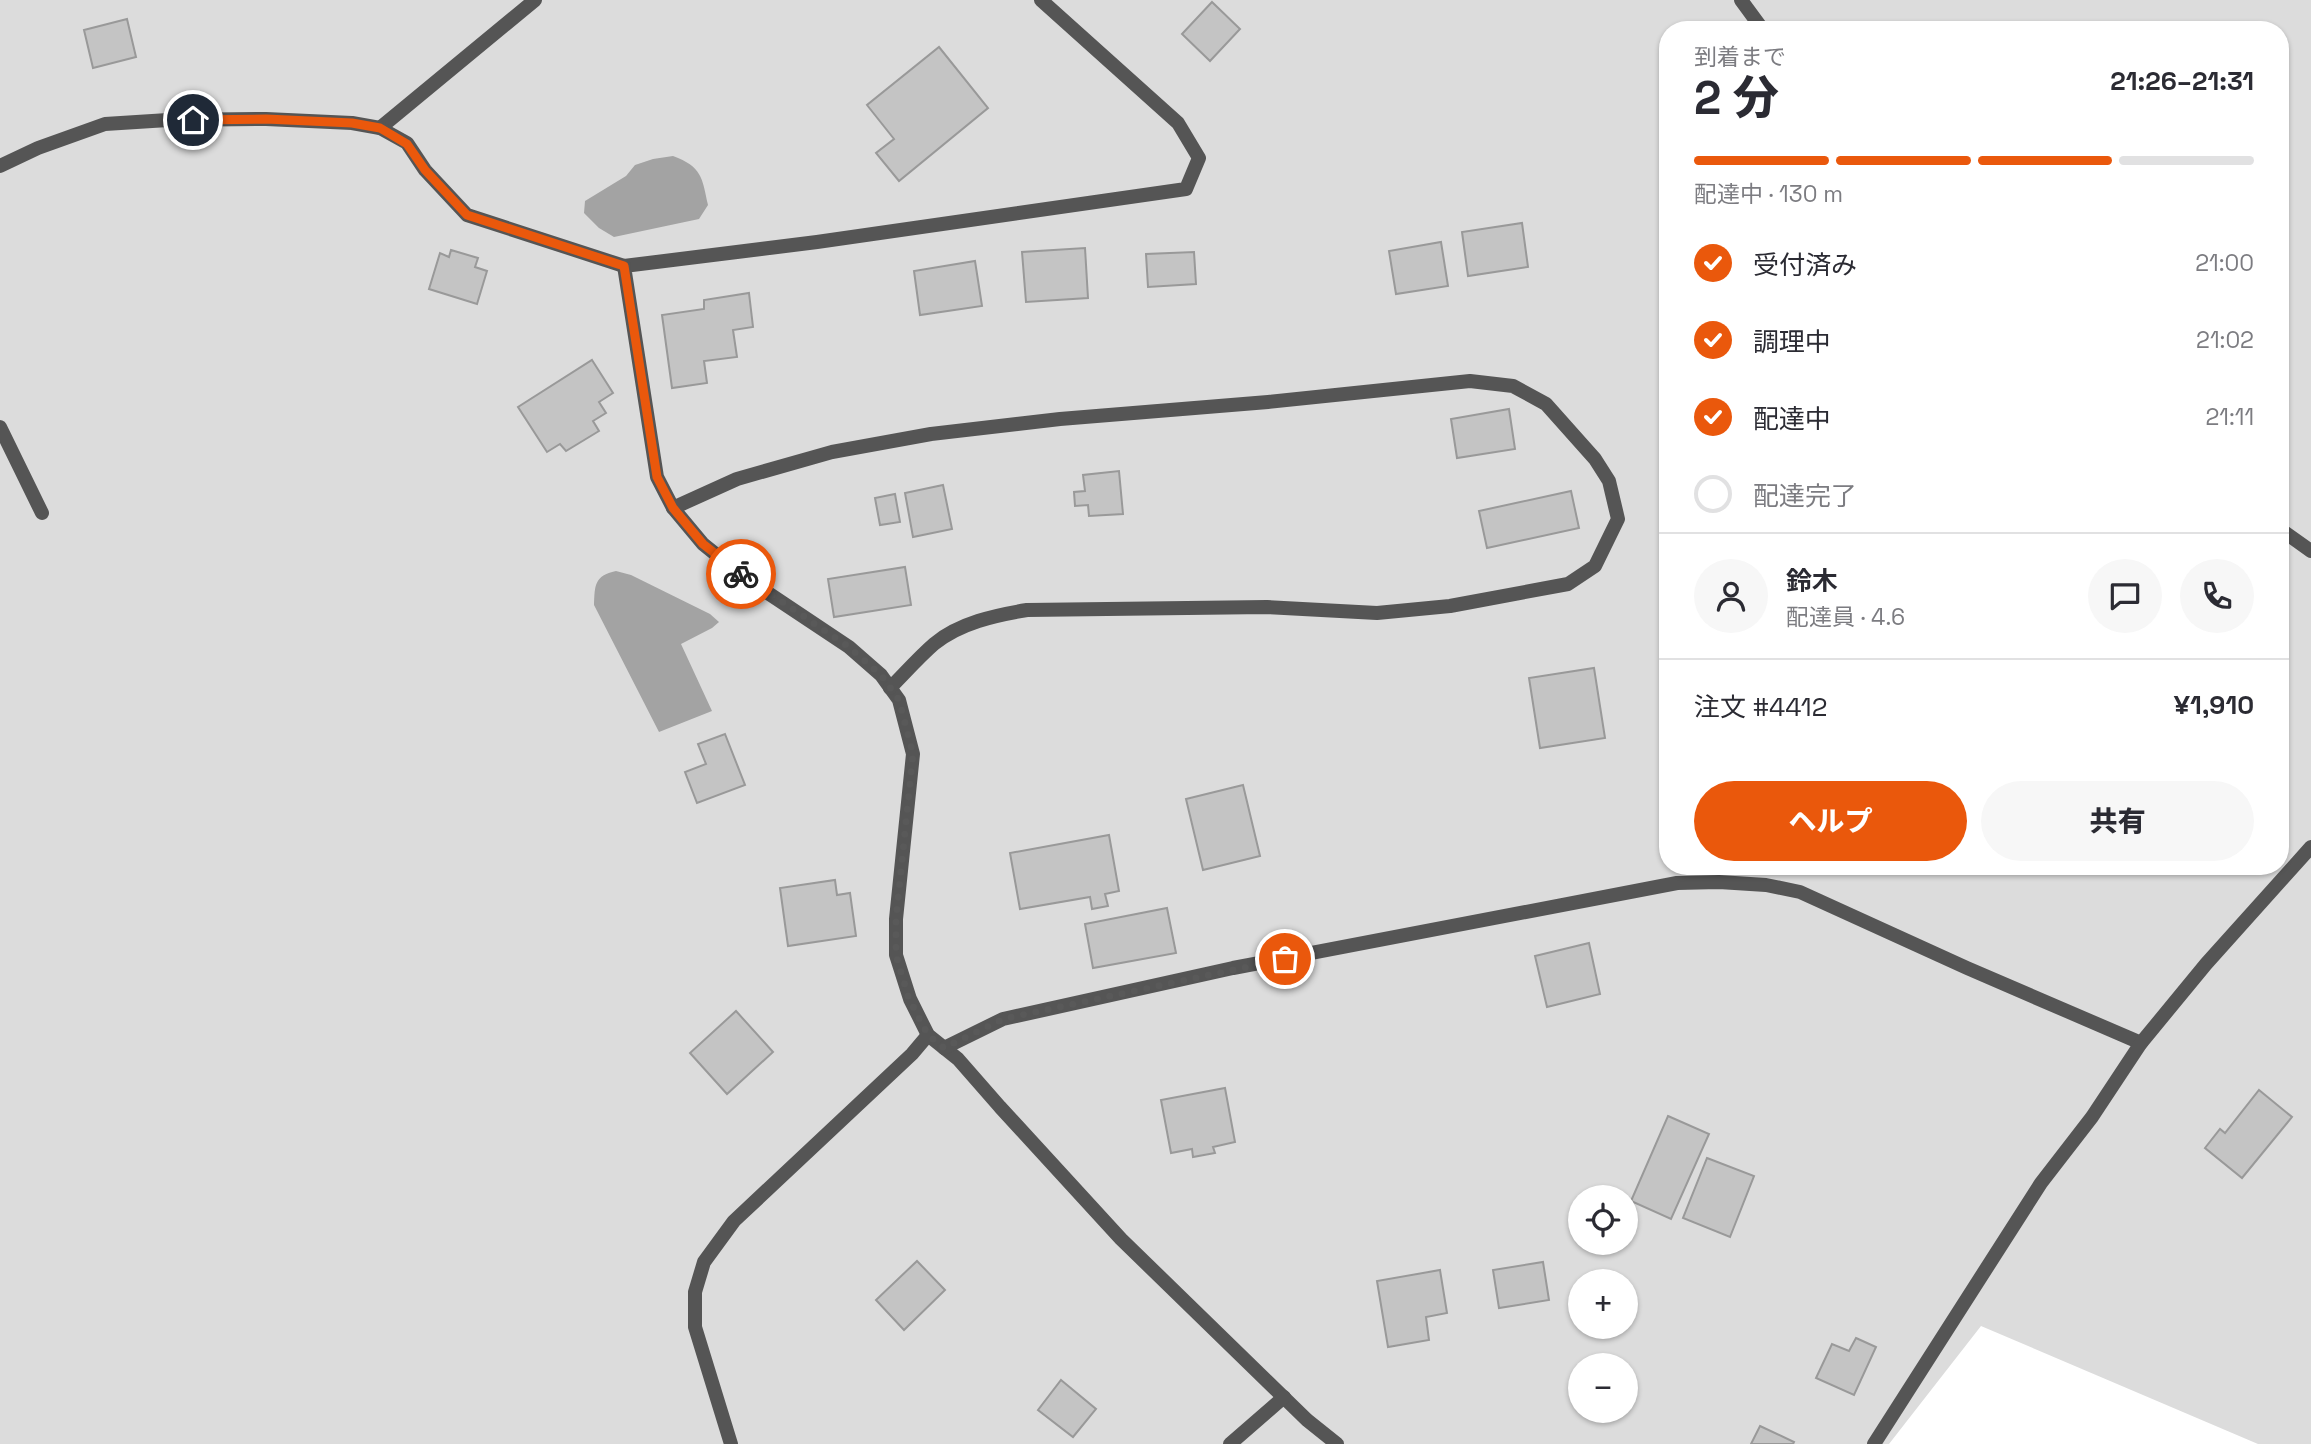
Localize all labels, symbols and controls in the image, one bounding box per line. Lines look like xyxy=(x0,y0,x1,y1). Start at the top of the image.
text: 到着まで xyxy=(1694,42,1786,72)
text: 21:26–21:31 xyxy=(2110,64,2254,98)
text: 2 分 xyxy=(1694,69,1779,127)
pin xyxy=(163,90,223,150)
icon: home xyxy=(174,101,212,139)
text: 配達中 · 130 m xyxy=(1694,179,1843,209)
icon: check xyxy=(1694,244,1732,282)
text: 受付済み xyxy=(1753,248,1857,282)
text: 21:00 xyxy=(2195,248,2254,278)
icon: check xyxy=(1694,321,1732,359)
text: 調理中 xyxy=(1753,325,1831,359)
text: 21:02 xyxy=(2196,325,2254,355)
icon: check xyxy=(1694,398,1732,436)
text: 配達中 xyxy=(1753,402,1831,436)
text: 21:11 xyxy=(2205,402,2254,432)
text: 配達完了 xyxy=(1753,479,1857,513)
courier xyxy=(706,539,776,609)
icon: bike xyxy=(722,555,760,593)
button: person xyxy=(1694,559,1768,633)
button: chat xyxy=(2088,559,2162,633)
button: phone xyxy=(2180,559,2254,633)
text: 鈴木 xyxy=(1786,564,1838,598)
text: 配達員 · 4.6 xyxy=(1786,602,1905,632)
text: ¥1,910 xyxy=(2174,688,2254,722)
text: 注文 #4412 xyxy=(1694,690,1827,724)
button: ヘルプ xyxy=(1694,781,1967,861)
button: 共有 xyxy=(1981,781,2254,861)
pin xyxy=(1255,929,1315,989)
icon: bag xyxy=(1266,940,1304,978)
map controls xyxy=(1568,1185,1638,1423)
button: locate xyxy=(1568,1185,1638,1255)
button: + xyxy=(1568,1269,1638,1339)
button: − xyxy=(1568,1353,1638,1423)

